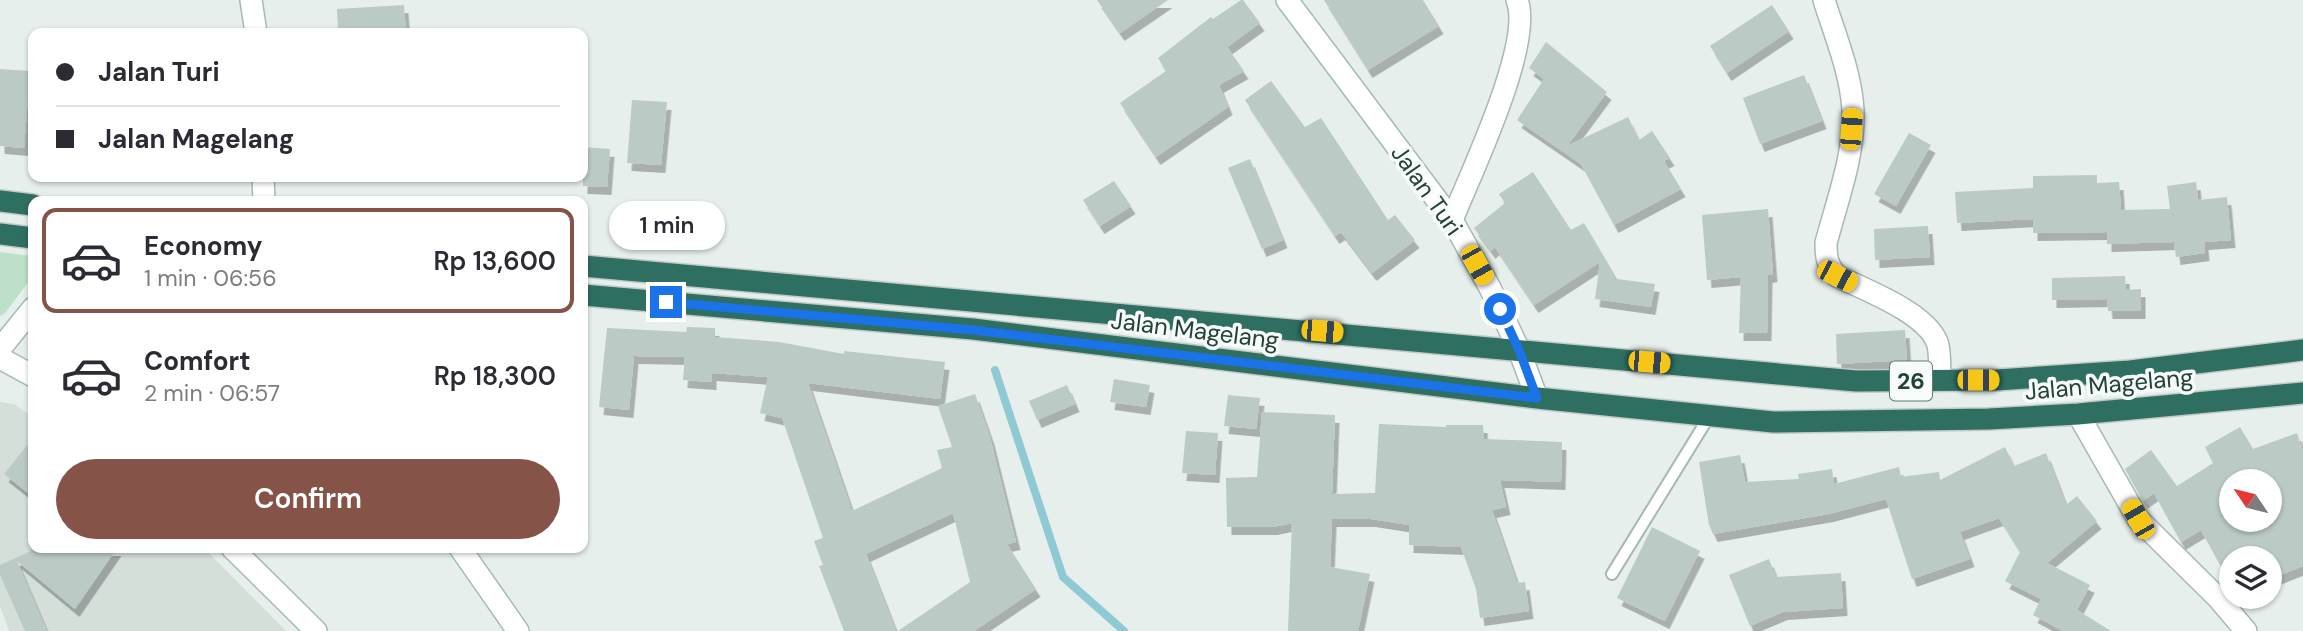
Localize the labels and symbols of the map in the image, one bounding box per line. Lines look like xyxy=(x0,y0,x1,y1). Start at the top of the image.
car xyxy=(1840,107,1863,151)
street label: Jalan Turi xyxy=(1384,138,1470,242)
callout: 1 min xyxy=(608,201,724,250)
car xyxy=(1458,242,1497,288)
car xyxy=(1814,257,1861,295)
route end xyxy=(650,286,682,318)
route start xyxy=(1484,293,1516,325)
street label: Jalan Magelang xyxy=(1109,304,1281,356)
car xyxy=(1301,319,1344,343)
car xyxy=(1628,350,1671,374)
street label: Jalan Magelang xyxy=(2023,361,2195,407)
road number: 26 xyxy=(1890,362,1932,400)
car xyxy=(1958,370,2000,391)
north arrow xyxy=(2219,469,2282,532)
car xyxy=(2119,496,2158,542)

